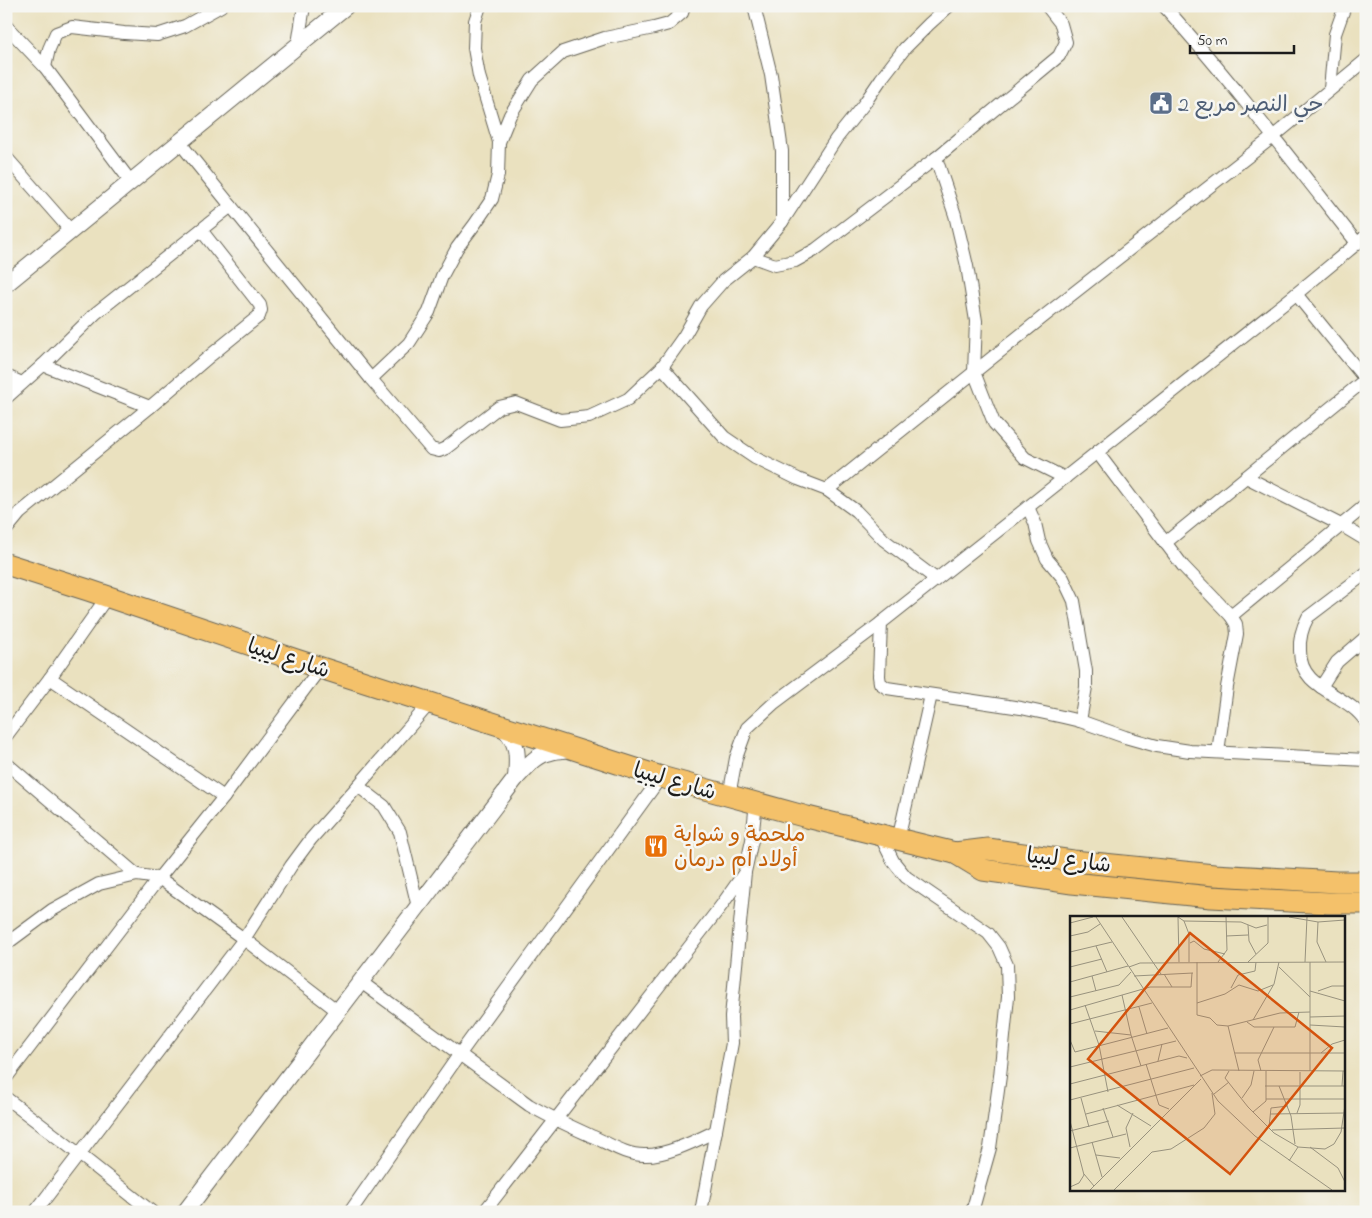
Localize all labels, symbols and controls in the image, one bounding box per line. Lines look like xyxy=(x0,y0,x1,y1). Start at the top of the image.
scale bar xyxy=(1190,22,1293,54)
text: 50 m xyxy=(1197,30,1228,52)
public building icon: حي النصر مربع 2 xyxy=(1148,90,1174,116)
place label: حي النصر مربع 2 xyxy=(1178,90,1324,123)
street label: شارع ليبيا xyxy=(243,631,333,688)
street label: شارع ليبيا xyxy=(629,756,719,810)
place label: ملحمة و شواية أولاد أم درمان xyxy=(674,820,805,877)
restaurant icon: ملحمة و شواية أولاد أم درمان xyxy=(643,833,669,859)
street label: شارع ليبيا xyxy=(1024,841,1113,883)
inset map xyxy=(1070,916,1344,1190)

